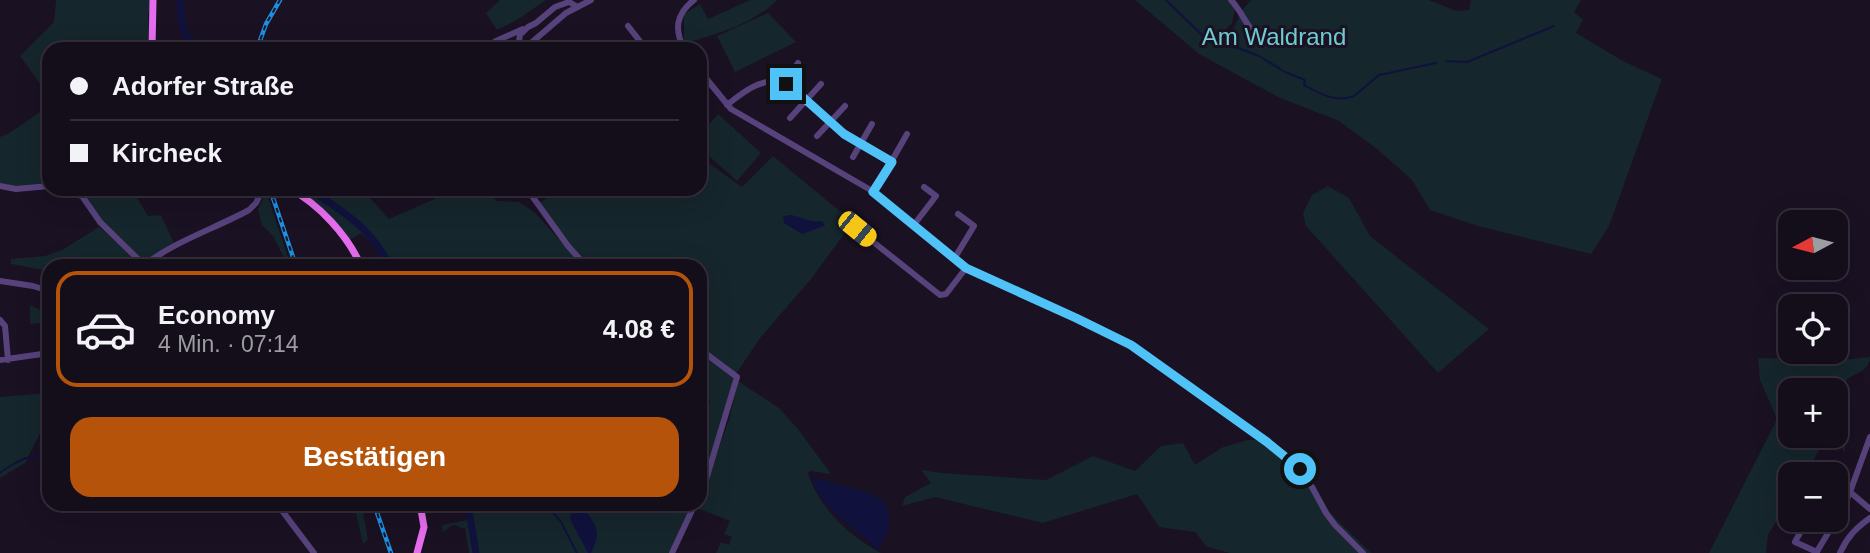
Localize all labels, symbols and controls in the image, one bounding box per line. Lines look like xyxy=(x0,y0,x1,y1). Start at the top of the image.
park label: Am Waldrand xyxy=(1202,23,1346,50)
route end xyxy=(770,68,802,100)
text: Adorfer Straße xyxy=(112,71,294,101)
text: Kircheck xyxy=(112,138,222,168)
car xyxy=(835,208,880,250)
north arrow xyxy=(1778,210,1848,280)
map controls xyxy=(1778,210,1848,532)
button: locate xyxy=(1778,294,1848,364)
icon: car xyxy=(74,298,137,361)
text: Economy xyxy=(158,300,275,330)
text: 4.08 € xyxy=(603,314,675,344)
text: 4 Min. · 07:14 xyxy=(158,331,299,357)
button: + xyxy=(1778,378,1848,448)
button: Bestätigen xyxy=(70,417,679,497)
route start xyxy=(1284,453,1316,485)
button: − xyxy=(1778,462,1848,532)

